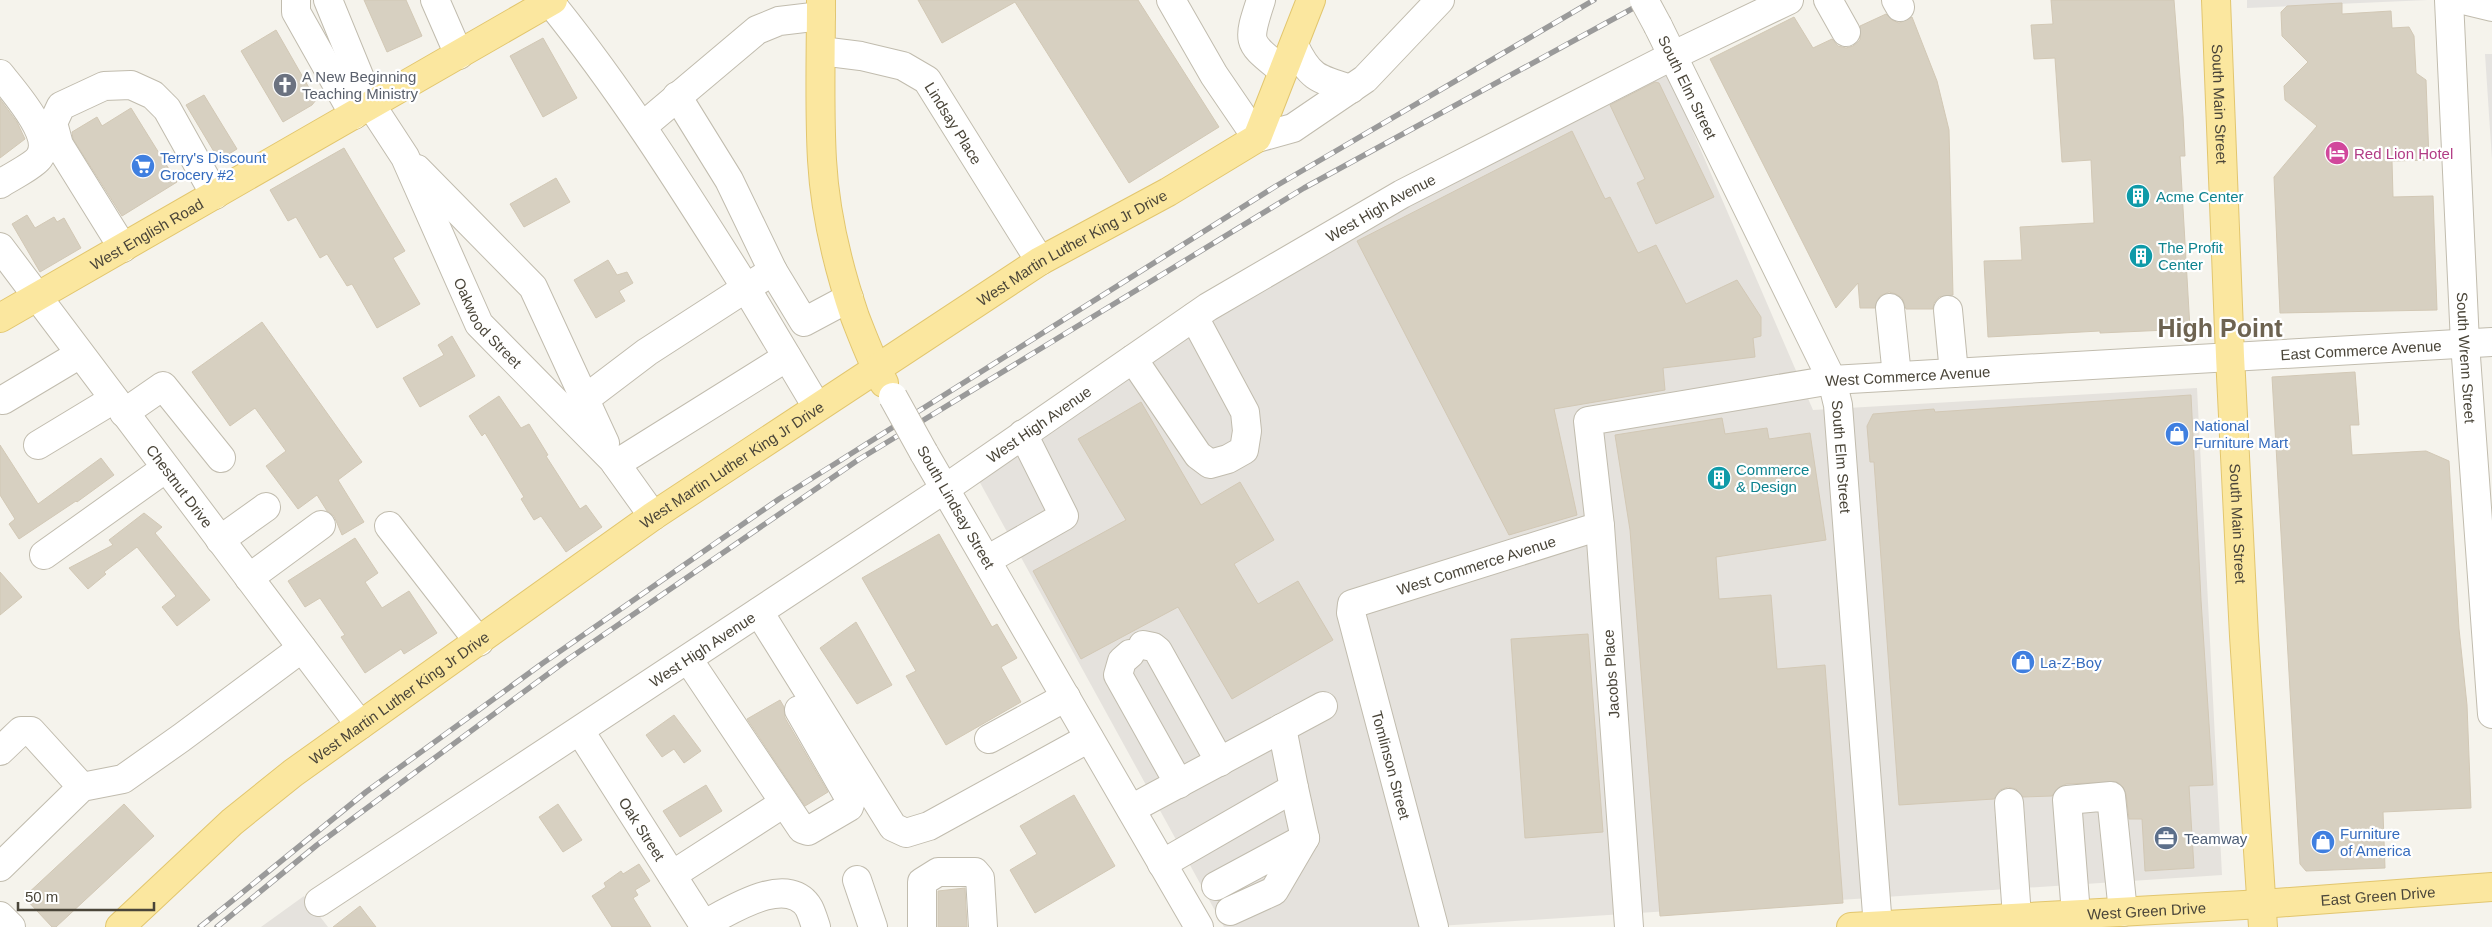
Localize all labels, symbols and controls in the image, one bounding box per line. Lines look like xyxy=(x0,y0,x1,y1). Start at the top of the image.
street label: South Elm Street xyxy=(1655,32,1721,142)
street label: South Main Street xyxy=(2209,44,2231,165)
place label: A New Beginning Teaching Ministry xyxy=(302,68,418,102)
church icon: A New Beginning Teaching Ministry xyxy=(272,72,298,98)
street label: Lindsay Place xyxy=(922,79,986,167)
hotel icon: Red Lion Hotel xyxy=(2324,140,2350,166)
place label: Red Lion Hotel xyxy=(2354,145,2453,162)
place label: Terry's Discount Grocery #2 xyxy=(160,149,267,183)
supermarket icon: Terry's Discount Grocery #2 xyxy=(130,153,156,179)
street label: West High Avenue xyxy=(1323,170,1438,245)
building icon: Acme Center xyxy=(2125,183,2151,209)
street label: West Martin Luther King Jr Drive xyxy=(974,186,1170,309)
place label: Acme Center xyxy=(2156,188,2244,205)
street label: West English Road xyxy=(87,195,206,273)
place label: The Profit Center xyxy=(2158,239,2224,273)
building icon: The Profit Center xyxy=(2128,243,2154,269)
street label: Oakwood Street xyxy=(451,275,526,372)
street label: South Wrenn Street xyxy=(2454,292,2479,425)
district label: High Point xyxy=(2158,314,2283,342)
street label: East Commerce Avenue xyxy=(2280,336,2442,363)
street label: West Commerce Avenue xyxy=(1825,362,1991,389)
street label: West High Avenue xyxy=(983,382,1094,466)
street label: West Martin Luther King Jr Drive xyxy=(636,398,827,531)
street label: South Elm Street xyxy=(1829,399,1855,515)
place label: National Furniture Mart xyxy=(2194,417,2289,451)
shop icon: National Furniture Mart xyxy=(2164,421,2190,447)
street label: Chestnut Drive xyxy=(143,441,217,531)
street label: South Lindsay Street xyxy=(914,442,999,572)
place label: Commerce & Design xyxy=(1736,461,1809,495)
street label: South Main Street xyxy=(2227,463,2250,585)
building icon: Commerce & Design xyxy=(1706,465,1732,491)
street label: West Commerce Avenue xyxy=(1395,532,1558,598)
street label: West High Avenue xyxy=(646,608,758,690)
street label: West Martin Luther King Jr Drive xyxy=(306,627,492,767)
street label: Jacobs Place xyxy=(1599,629,1623,719)
shop icon: La-Z-Boy xyxy=(2010,649,2036,675)
place label: La-Z-Boy xyxy=(2040,654,2102,671)
street label: Tomlinson Street xyxy=(1368,709,1414,822)
street label: Oak Street xyxy=(616,794,669,864)
office icon: Teamway xyxy=(2153,825,2179,851)
place label: Furniture of America xyxy=(2340,825,2412,859)
shop icon: Furniture of America xyxy=(2310,829,2336,855)
place label: Teamway xyxy=(2184,830,2248,847)
scale bar xyxy=(18,880,154,912)
street label: East Green Drive xyxy=(2320,883,2436,908)
text: 50 m xyxy=(25,888,58,905)
street label: West Green Drive xyxy=(2087,899,2206,922)

